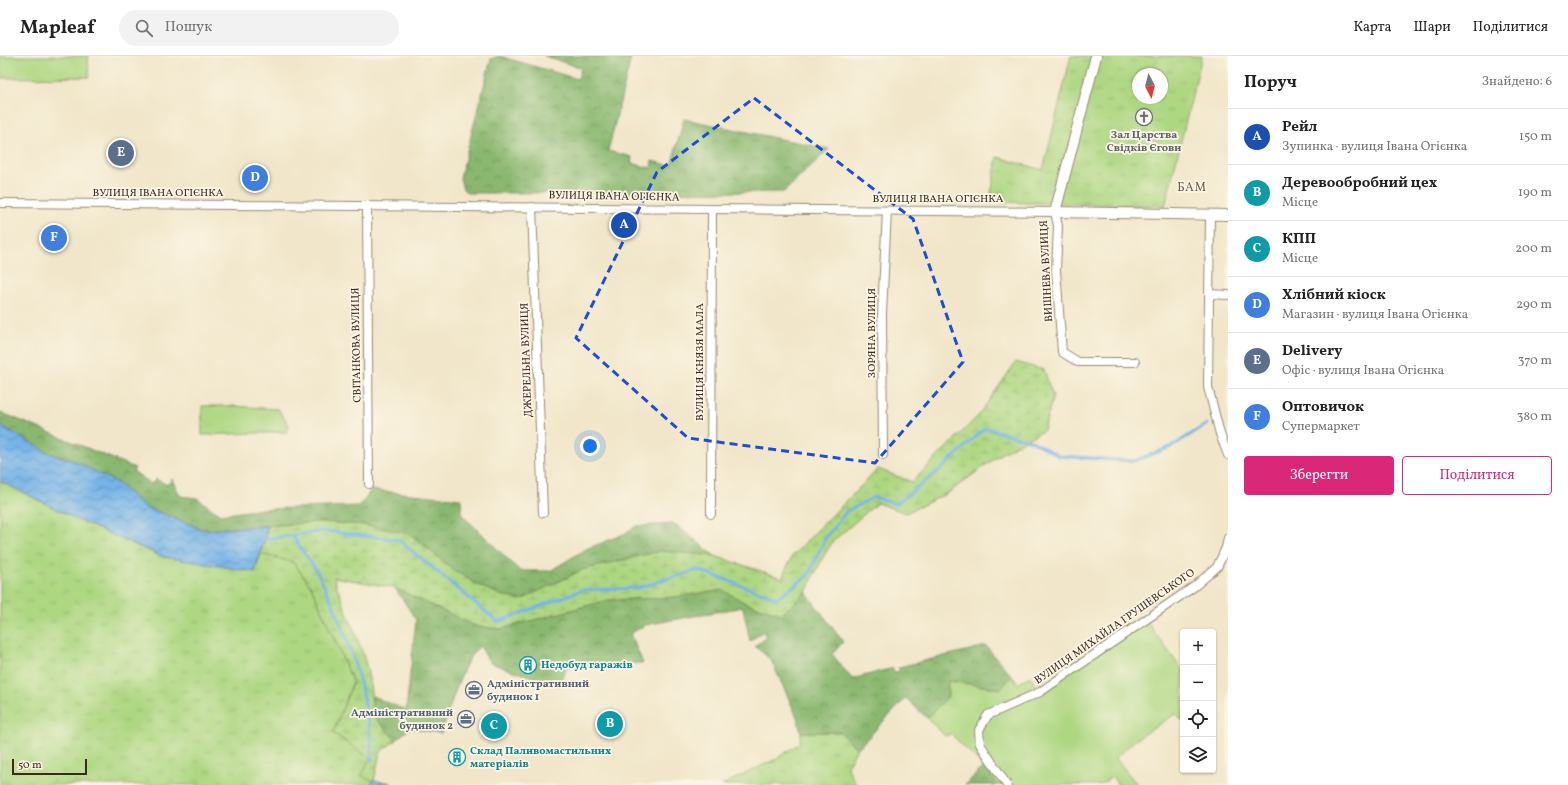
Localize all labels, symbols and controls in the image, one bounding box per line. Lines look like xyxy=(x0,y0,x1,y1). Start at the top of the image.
search box xyxy=(119,10,399,46)
text: Mapleaf xyxy=(20,15,95,41)
icon: search xyxy=(133,17,155,39)
text: Пошук xyxy=(165,17,212,38)
text: Карта xyxy=(1354,18,1392,37)
text: Шари xyxy=(1414,18,1451,37)
text: Поділитися xyxy=(1473,18,1548,37)
north arrow xyxy=(1132,68,1168,104)
text: Поруч xyxy=(1244,71,1297,94)
text: Знайдено: 6 xyxy=(1482,73,1552,91)
church icon: Зал Царства Свідків Єгови xyxy=(1134,107,1154,127)
text: Рейл xyxy=(1282,117,1317,138)
place label: Зал Царства Свідків Єгови xyxy=(1107,128,1181,156)
text: A xyxy=(1252,128,1262,146)
text: 150 m xyxy=(1519,128,1552,146)
pin: E xyxy=(108,138,134,168)
text: Зупинка · вулиця Івана Огієнка xyxy=(1282,138,1467,156)
pin: D xyxy=(242,163,268,193)
text: Деревообробний цех xyxy=(1282,173,1437,194)
district label: БАМ xyxy=(1177,180,1207,196)
text: B xyxy=(1253,184,1261,202)
text: 190 m xyxy=(1518,184,1552,202)
street label: ВУЛИЦЯ ІВАНА ОГІЄНКА xyxy=(93,186,224,201)
street label: ВУЛИЦЯ ІВАНА ОГІЄНКА xyxy=(548,188,680,206)
street label: ВУЛИЦЯ ІВАНА ОГІЄНКА xyxy=(873,192,1004,207)
text: Місце xyxy=(1282,194,1318,212)
pin: A xyxy=(611,210,637,240)
street label: ВИШНЕВА ВУЛИЦЯ xyxy=(1037,220,1057,322)
pin: F xyxy=(41,223,67,253)
text: КПП xyxy=(1282,229,1316,250)
text: C xyxy=(1253,240,1261,258)
text: 200 m xyxy=(1515,240,1552,258)
text: Місце xyxy=(1282,250,1318,268)
text: Хлібний кіоск xyxy=(1282,285,1386,306)
street label: СВІТАНКОВА ВУЛИЦЯ xyxy=(348,287,366,403)
street label: ЗОРЯНА ВУЛИЦЯ xyxy=(865,288,880,378)
text: D xyxy=(1252,296,1262,314)
text: 290 m xyxy=(1516,296,1552,314)
street label: ДЖЕРЕЛЬНА ВУЛИЦЯ xyxy=(518,302,536,418)
street label: ВУЛИЦЯ КНЯЗЯ МАЛА xyxy=(693,303,708,421)
text: Магазин · вулиця Івана Огієнка xyxy=(1282,306,1468,324)
text: Delivery xyxy=(1282,341,1342,362)
text: E xyxy=(1253,352,1261,370)
text: 370 m xyxy=(1518,352,1552,370)
text: Офіс · вулиця Івана Огієнка xyxy=(1282,362,1444,380)
text: Оптовичок xyxy=(1282,397,1364,418)
text: F xyxy=(1253,408,1261,426)
text: 380 m xyxy=(1517,408,1552,426)
text: Супермаркет xyxy=(1282,418,1360,436)
your location xyxy=(580,436,600,456)
button: Зберегти xyxy=(1244,456,1394,495)
button: Поділитися xyxy=(1402,456,1552,495)
street label: ВУЛИЦЯ МИХАЙЛА ГРУШЕВСЬКОГО xyxy=(1032,566,1198,688)
map controls xyxy=(1180,629,1216,773)
button: + xyxy=(1180,629,1216,665)
building icon: Недобуд гаражів xyxy=(518,655,538,675)
place label: Недобуд гаражів xyxy=(541,658,633,673)
button: − xyxy=(1180,665,1216,701)
place label: Адміністративний будинок 1 xyxy=(487,677,589,705)
office icon: Адміністративний будинок 1 xyxy=(464,680,484,700)
button: locate xyxy=(1180,701,1216,737)
place label: Адміністративний будинок 2 xyxy=(351,706,453,734)
office icon: Адміністративний будинок 2 xyxy=(456,709,476,729)
pin: B xyxy=(597,709,623,739)
pin: C xyxy=(481,711,507,741)
button: layers xyxy=(1180,737,1216,773)
place label: Склад Паливомастильних матеріалів xyxy=(470,744,611,772)
building icon: Склад Паливомастильних матеріалів xyxy=(447,747,467,767)
scale bar xyxy=(12,757,87,776)
text: 50 m xyxy=(18,758,42,773)

